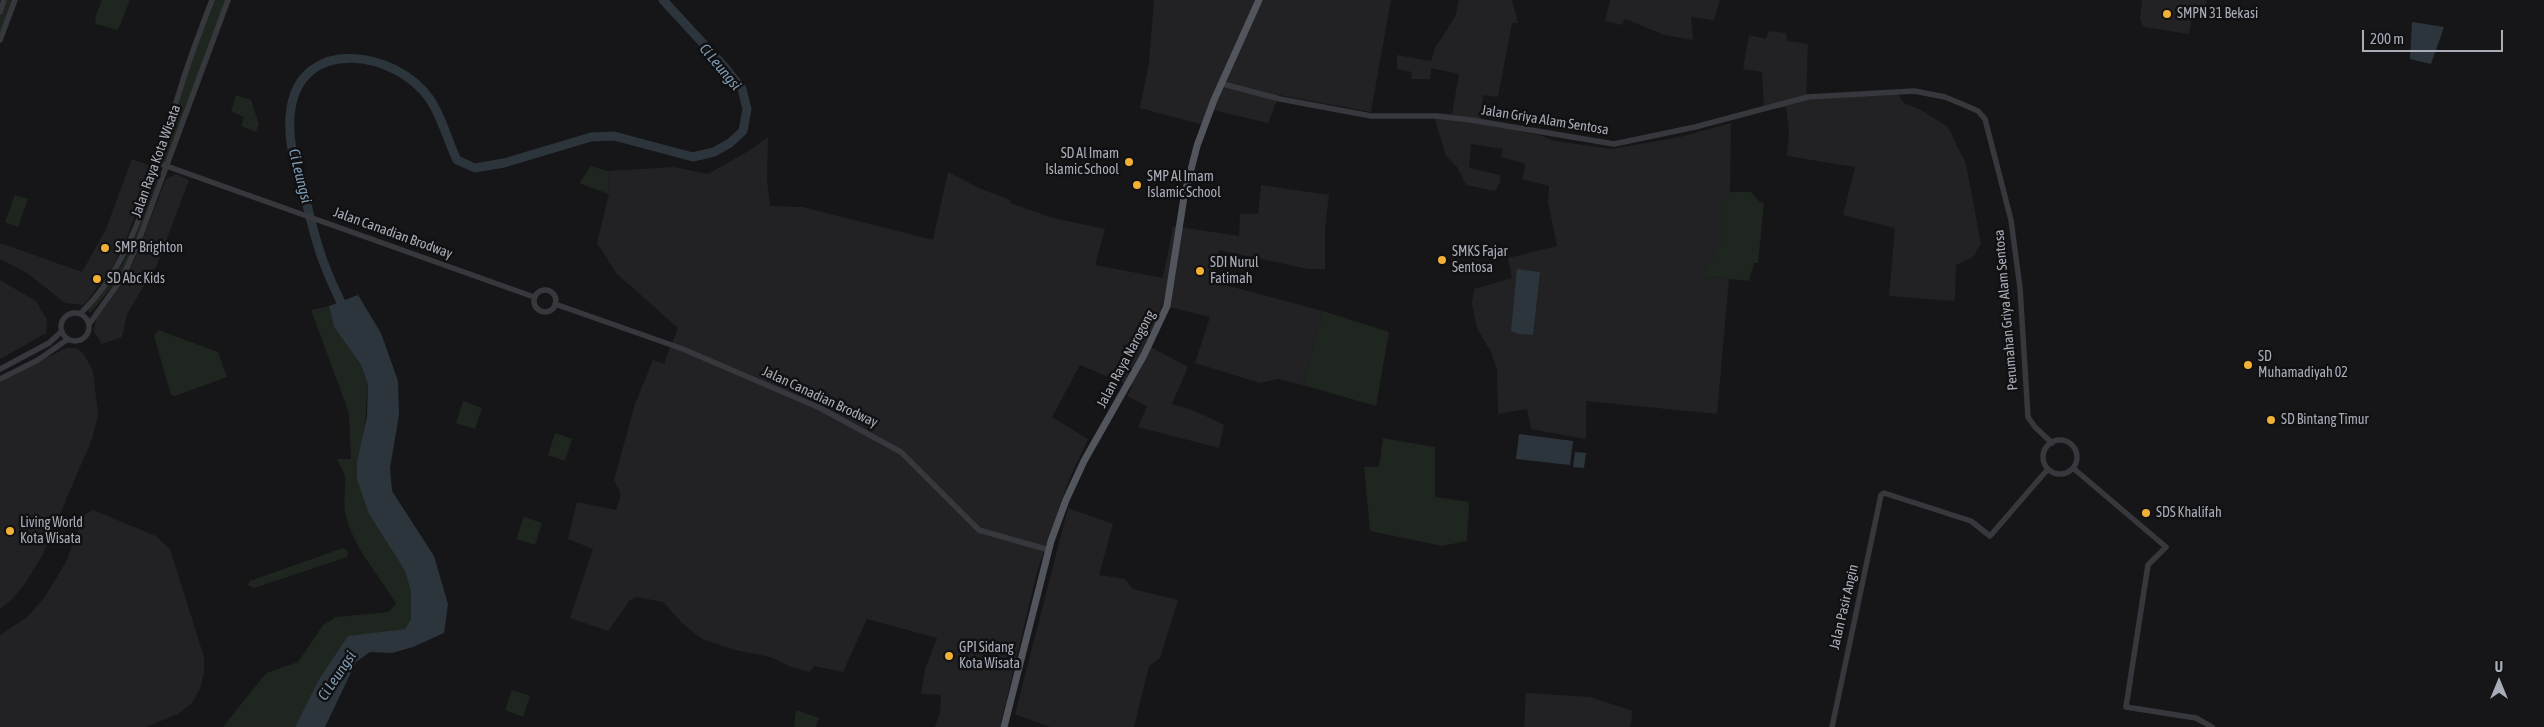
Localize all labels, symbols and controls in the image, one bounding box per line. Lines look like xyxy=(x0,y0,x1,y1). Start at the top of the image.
place label: SMPN 31 Bekasi xyxy=(2177,6,2258,22)
marker: SMPN 31 Bekasi xyxy=(2161,8,2173,20)
scale bar xyxy=(2364,20,2505,52)
text: 200 m xyxy=(2370,30,2404,47)
water label: Ci Leungsi xyxy=(695,40,745,94)
street label: Jalan Raya Kota Wisata xyxy=(128,102,184,220)
street label: Jalan Griya Alam Sentosa xyxy=(1480,102,1610,138)
place label: SD Al Imam Islamic School xyxy=(1045,146,1119,178)
water label: Ci Leungsi xyxy=(285,147,315,205)
marker: SD Al Imam Islamic School xyxy=(1123,156,1135,168)
place label: SMP Al Imam Islamic School xyxy=(1147,169,1221,202)
marker: SMP Al Imam Islamic School xyxy=(1131,179,1143,191)
street label: Jalan Canadian Brodway xyxy=(331,204,455,262)
street label: Perumahan Griya Alam Sentosa xyxy=(1991,229,2021,391)
place label: SMP Brighton xyxy=(115,240,183,256)
marker: SMP Brighton xyxy=(99,242,111,254)
place label: SMKS Fajar Sentosa xyxy=(1452,244,1508,276)
marker: SMKS Fajar Sentosa xyxy=(1436,254,1448,266)
place label: SDI Nurul Fatimah xyxy=(1210,255,1259,288)
marker: SDI Nurul Fatimah xyxy=(1194,265,1206,277)
place label: SD Abc Kids xyxy=(107,271,165,287)
marker: SD Abc Kids xyxy=(91,273,103,285)
street label: Jalan Raya Narogong xyxy=(1093,307,1159,411)
place label: SD Muhamadiyah 02 xyxy=(2258,349,2348,382)
marker: SD Muhamadiyah 02 xyxy=(2242,359,2254,371)
street label: Jalan Canadian Brodway xyxy=(760,363,880,431)
place label: SD Bintang Timur xyxy=(2281,412,2369,428)
marker: SD Bintang Timur xyxy=(2265,414,2277,426)
place label: SDS Khalifah xyxy=(2156,505,2222,521)
marker: SDS Khalifah xyxy=(2140,507,2152,519)
place label: Living World Kota Wisata xyxy=(20,515,83,548)
marker: Living World Kota Wisata xyxy=(4,525,16,537)
street label: Jalan Pasir Angin xyxy=(1826,563,1862,651)
place label: GPI Sidang Kota Wisata xyxy=(959,640,1020,672)
water label: Ci Leungsi xyxy=(314,648,360,704)
marker: GPI Sidang Kota Wisata xyxy=(943,650,955,662)
north arrow xyxy=(2474,657,2524,707)
text: U xyxy=(2495,659,2503,675)

